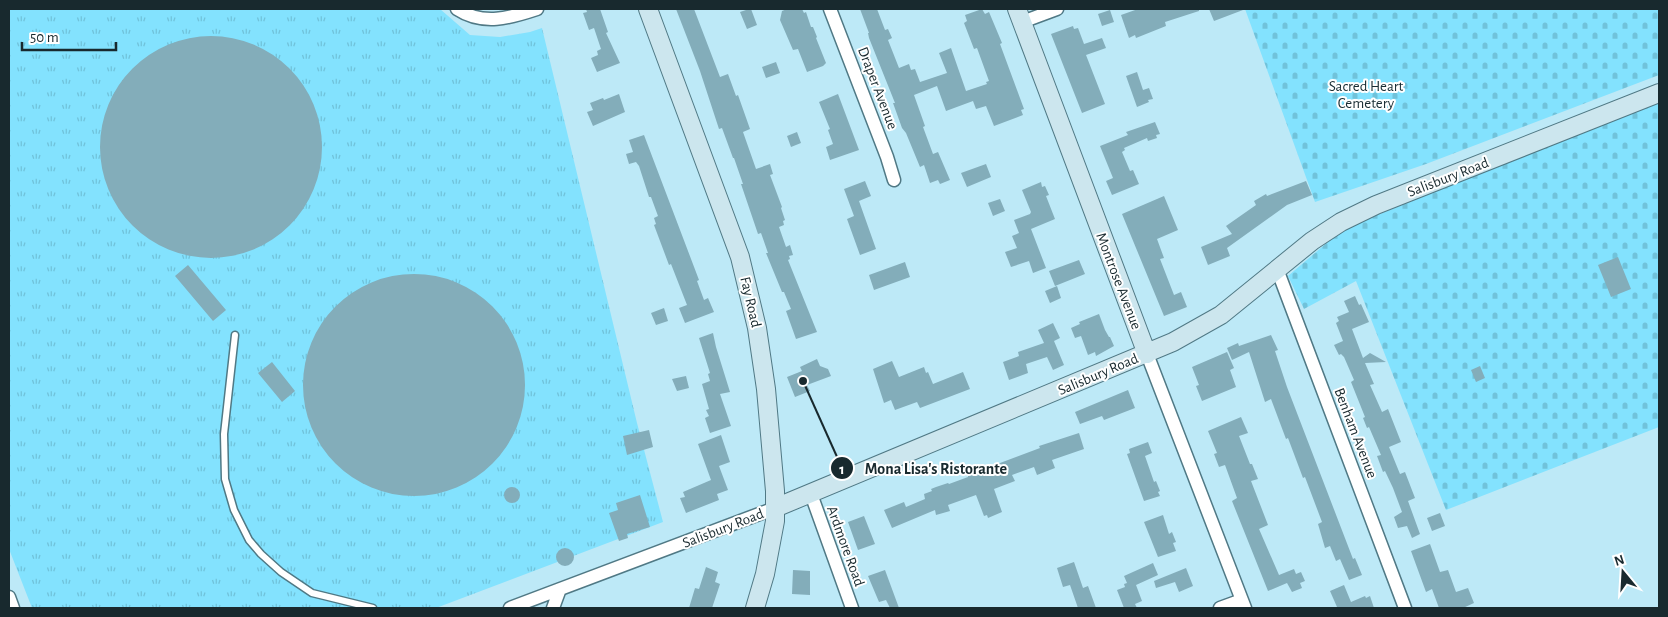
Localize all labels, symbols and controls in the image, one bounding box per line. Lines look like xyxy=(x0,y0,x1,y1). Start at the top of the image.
scale bar xyxy=(22,20,116,52)
text: 50 m xyxy=(30,30,59,45)
street label: Draper Avenue xyxy=(855,45,900,132)
park label: Sacred Heart Cemetery xyxy=(1329,79,1404,111)
street label: Salisbury Road xyxy=(1406,155,1491,200)
street label: Montrose Avenue xyxy=(1093,231,1144,332)
street label: Fay Road xyxy=(737,275,764,329)
street label: Salisbury Road xyxy=(1056,351,1141,398)
street label: Benham Avenue xyxy=(1331,386,1380,480)
callout: Mona Lisa's Ristorante xyxy=(830,453,1017,484)
text: Mona Lisa's Ristorante xyxy=(865,461,1008,477)
text: 1 xyxy=(839,462,845,477)
street label: Ardmore Road xyxy=(824,504,867,589)
street label: Salisbury Road xyxy=(681,506,766,551)
north arrow xyxy=(1598,547,1648,597)
text: N xyxy=(1612,552,1626,569)

